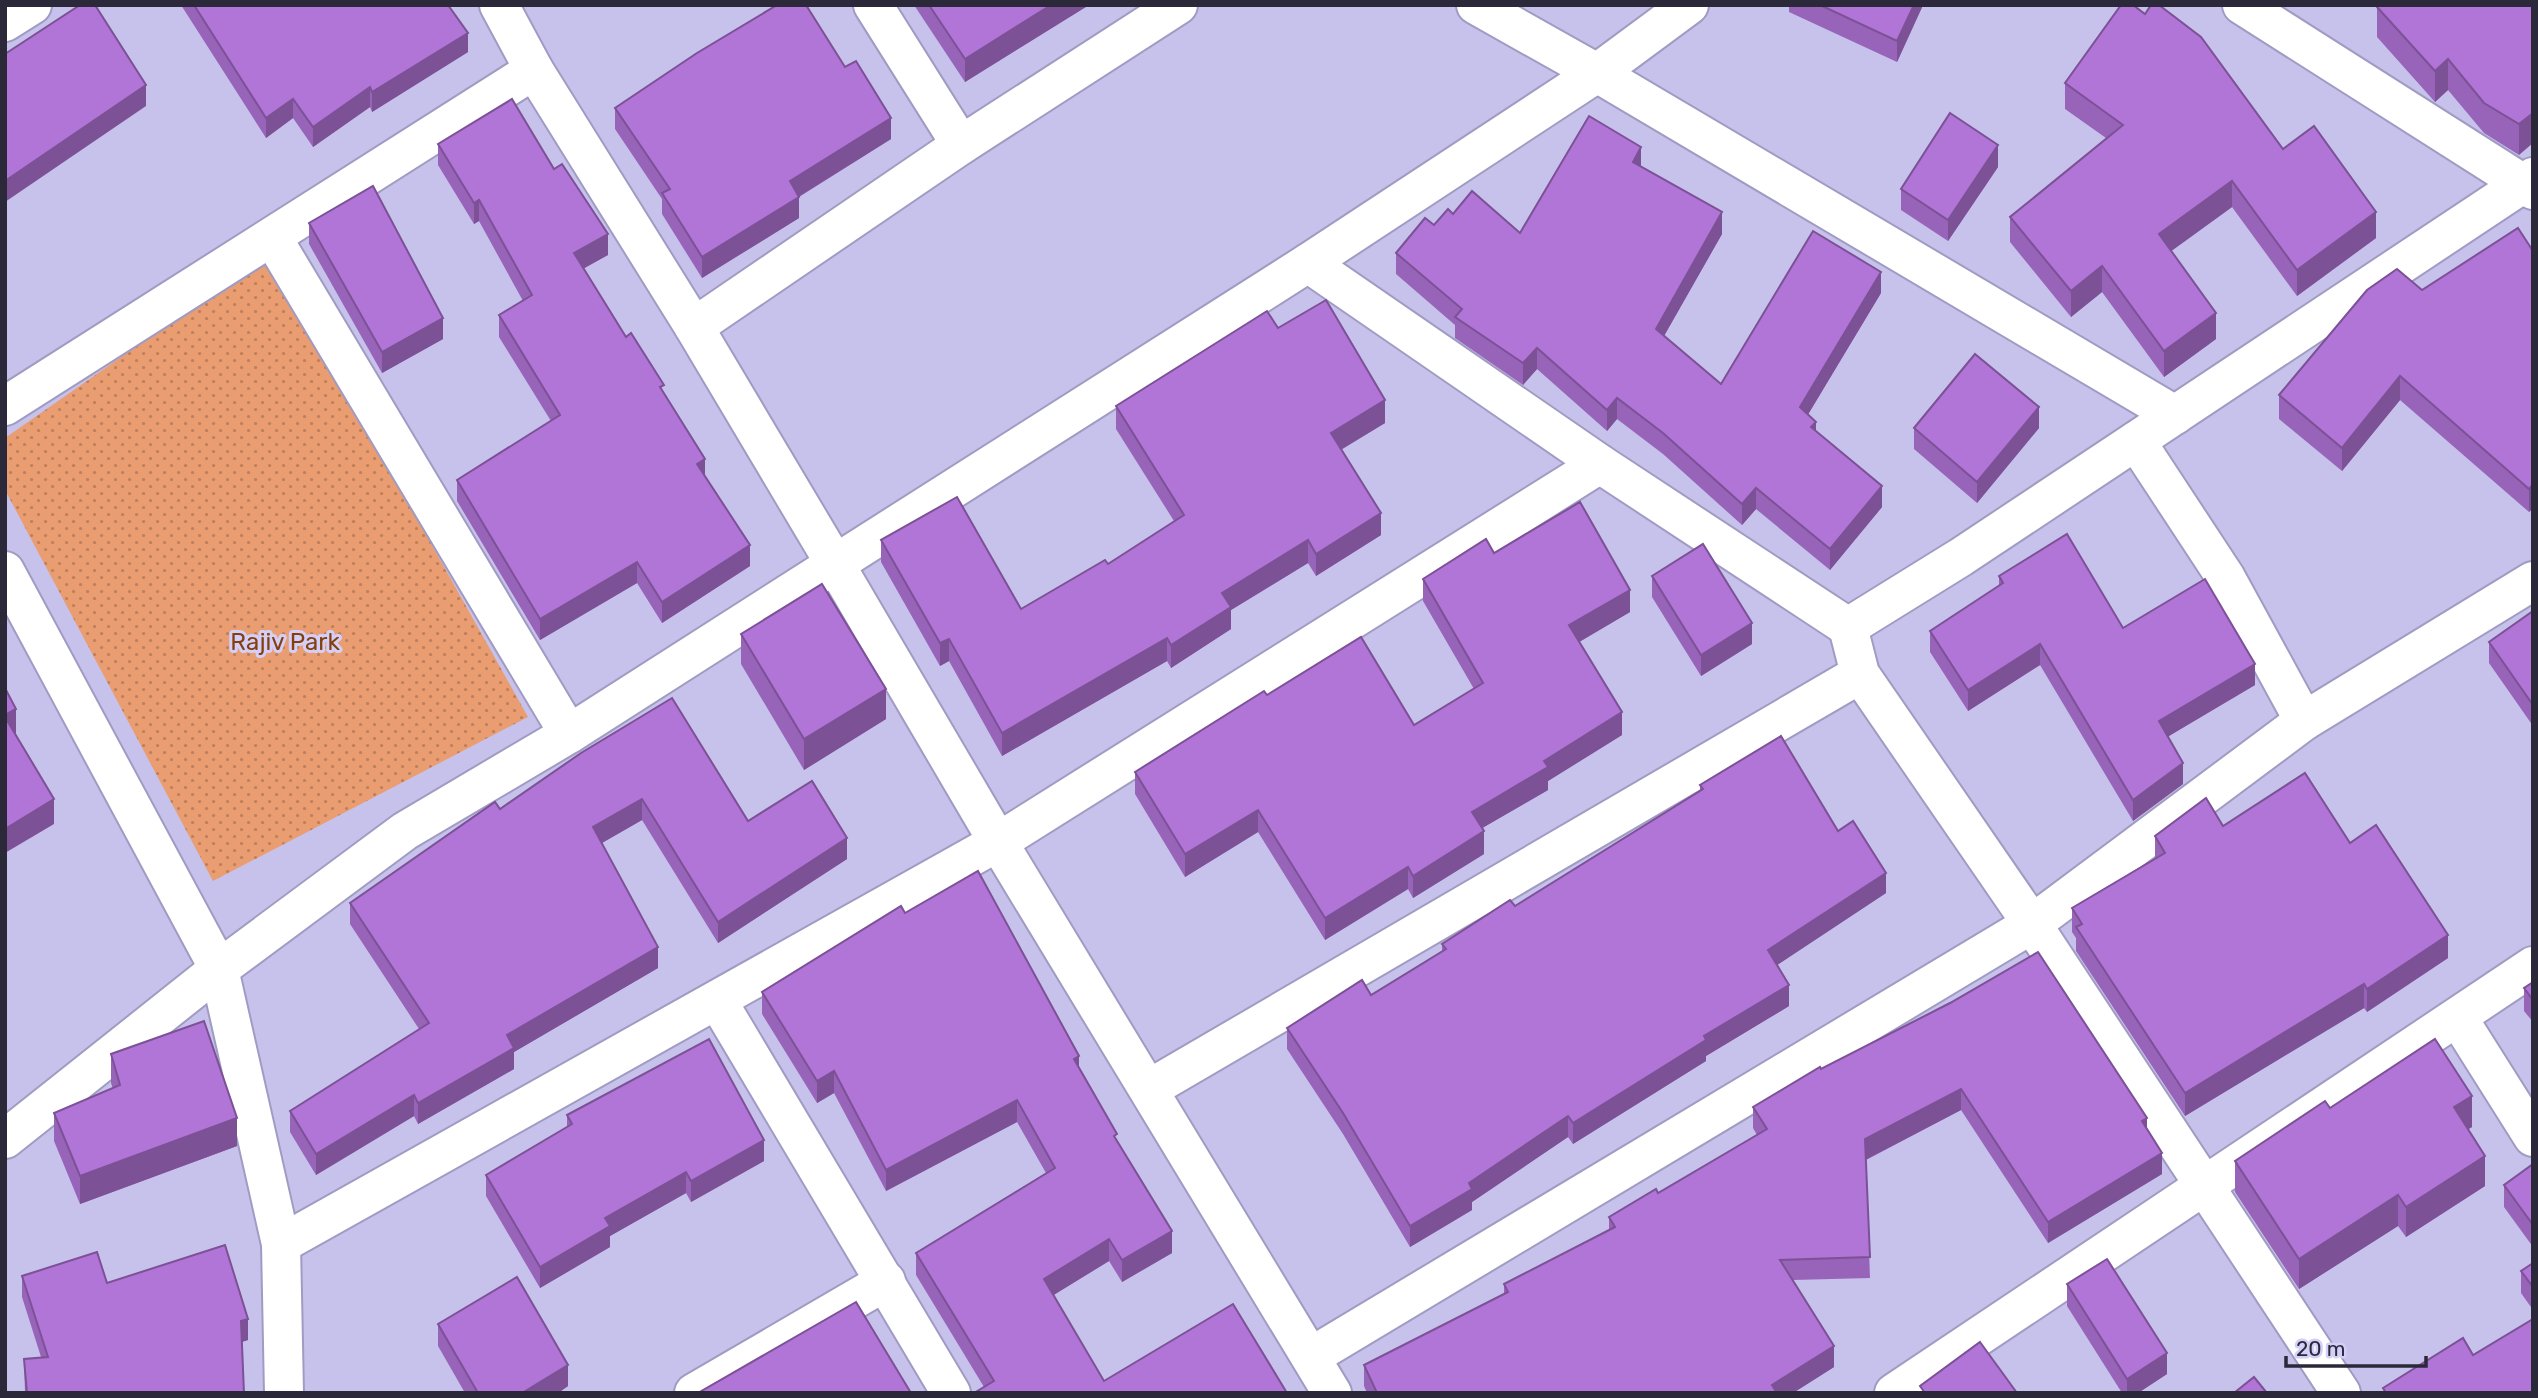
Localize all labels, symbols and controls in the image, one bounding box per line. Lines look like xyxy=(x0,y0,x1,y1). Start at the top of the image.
park label: Rajiv Park xyxy=(230,628,340,656)
scale bar xyxy=(2286,1324,2426,1368)
text: 20 m xyxy=(2296,1336,2345,1361)

